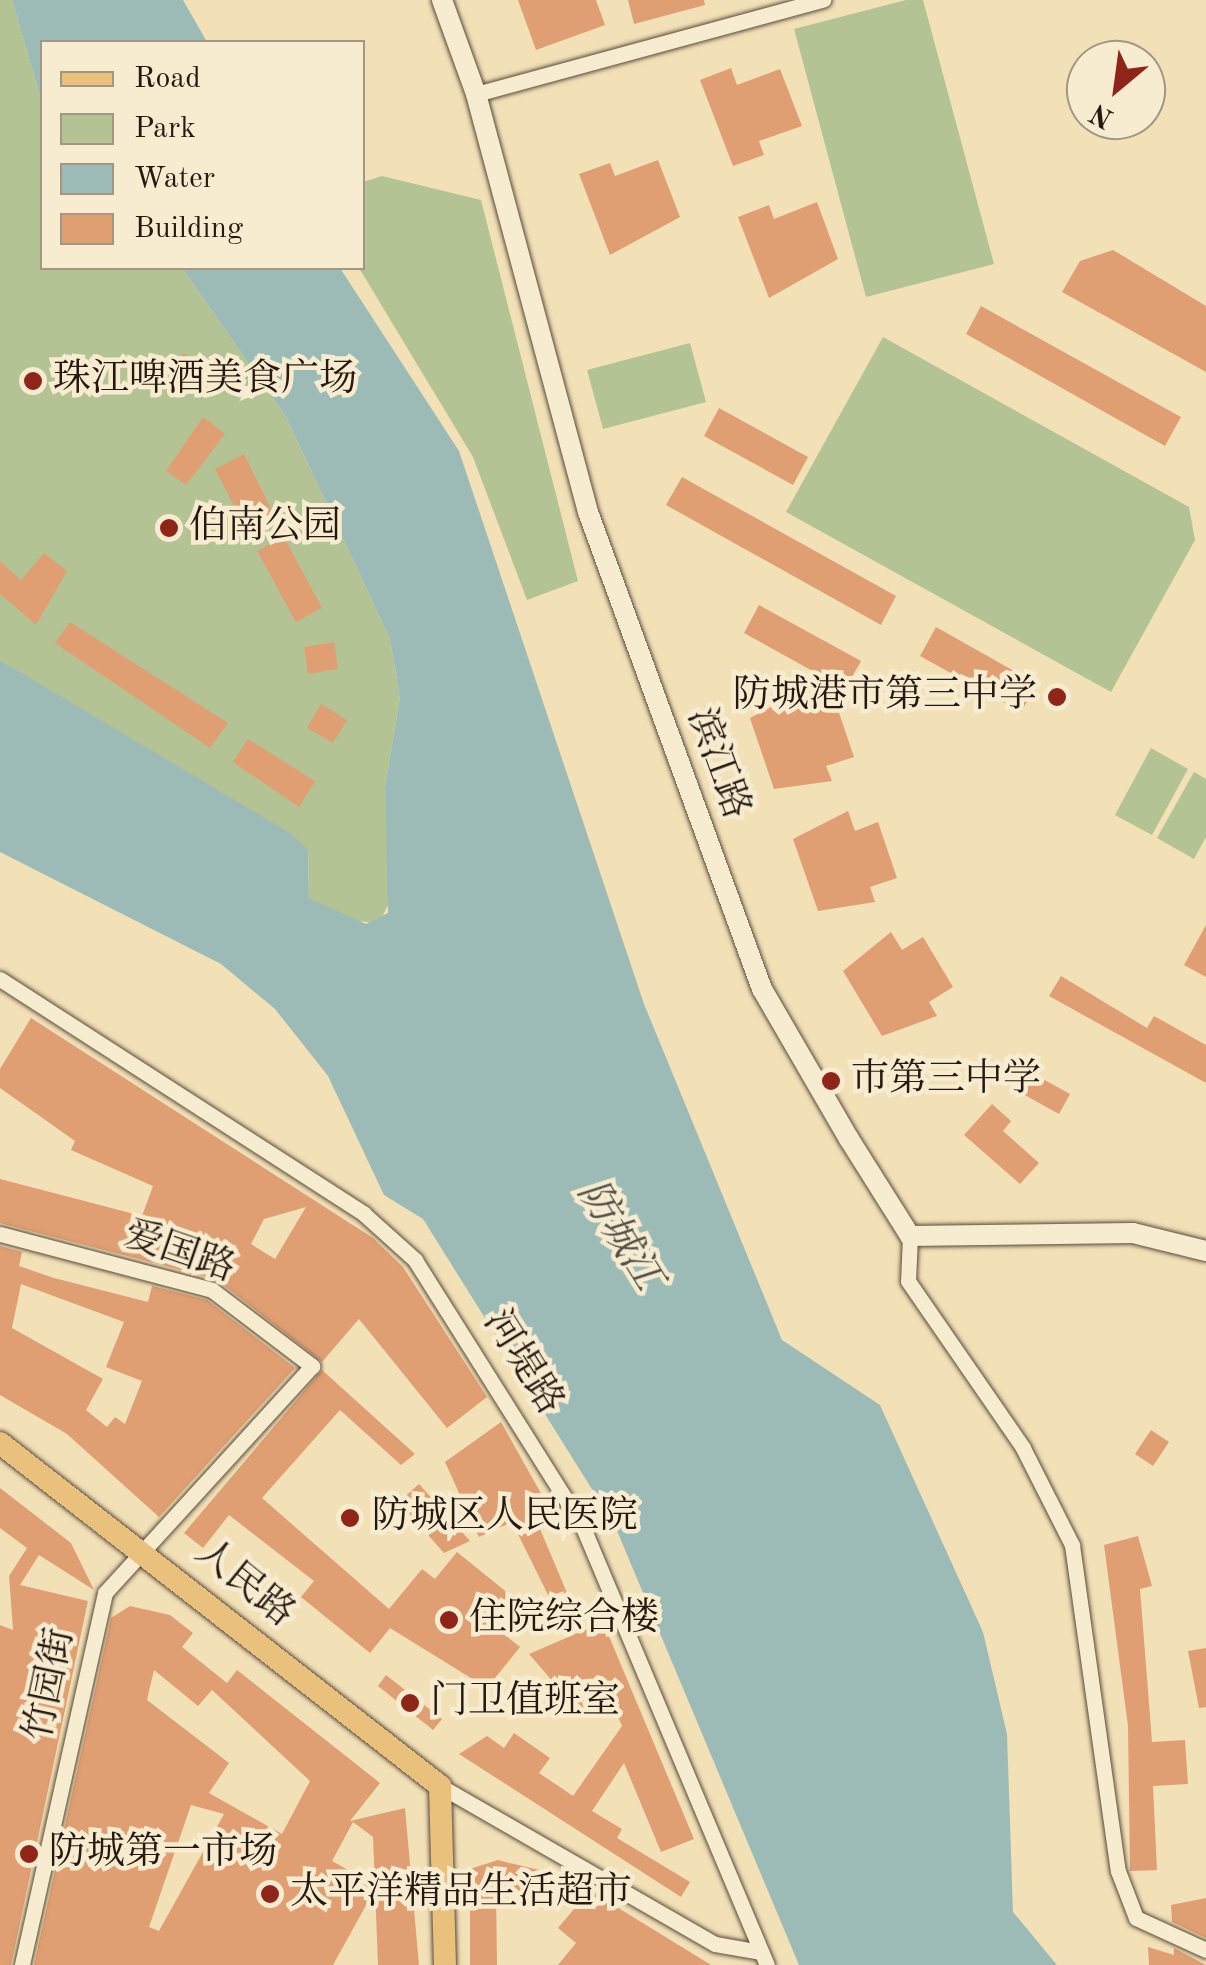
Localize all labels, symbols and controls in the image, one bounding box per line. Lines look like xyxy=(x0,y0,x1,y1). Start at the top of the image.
legend xyxy=(40,40,365,270)
north arrow xyxy=(1066,40,1166,140)
text: Road xyxy=(134,64,201,94)
text: N xyxy=(1086,97,1119,132)
text: Park xyxy=(134,114,196,144)
text: Water xyxy=(134,164,215,194)
text: Building xyxy=(134,214,243,244)
place label: 珠江啤酒美食广场 xyxy=(53,358,357,404)
marker: 珠江啤酒美食广场 xyxy=(22,370,44,392)
place label: 伯南公园 xyxy=(189,505,341,551)
marker: 伯南公园 xyxy=(158,517,180,539)
place label: 防城港市第三中学 xyxy=(733,674,1037,720)
marker: 防城港市第三中学 xyxy=(1046,686,1068,708)
street label: 滨江路 xyxy=(676,703,758,825)
place label: 巿第三中学 xyxy=(851,1058,1041,1104)
marker: 巿第三中学 xyxy=(820,1070,842,1092)
water label: 防城江 xyxy=(566,1172,670,1300)
street label: 爱国路 xyxy=(118,1213,240,1293)
street label: 河堤路 xyxy=(472,1303,572,1423)
place label: 防城区人民医院 xyxy=(372,1495,638,1541)
marker: 防城区人民医院 xyxy=(337,1505,363,1531)
street label: 人民路 xyxy=(185,1530,303,1638)
place label: 住院综合楼 xyxy=(469,1597,659,1643)
marker: 住院综合楼 xyxy=(438,1609,460,1631)
street label: 竹园街 xyxy=(17,1625,85,1745)
place label: 门卫值班室 xyxy=(430,1680,620,1726)
marker: 门卫值班室 xyxy=(399,1692,421,1714)
place label: 防城第一市场 xyxy=(49,1831,277,1877)
marker: 防城第一市场 xyxy=(18,1843,40,1865)
place label: 太平洋精品生活超市 xyxy=(290,1871,632,1917)
marker: 太平洋精品生活超市 xyxy=(259,1883,281,1905)

